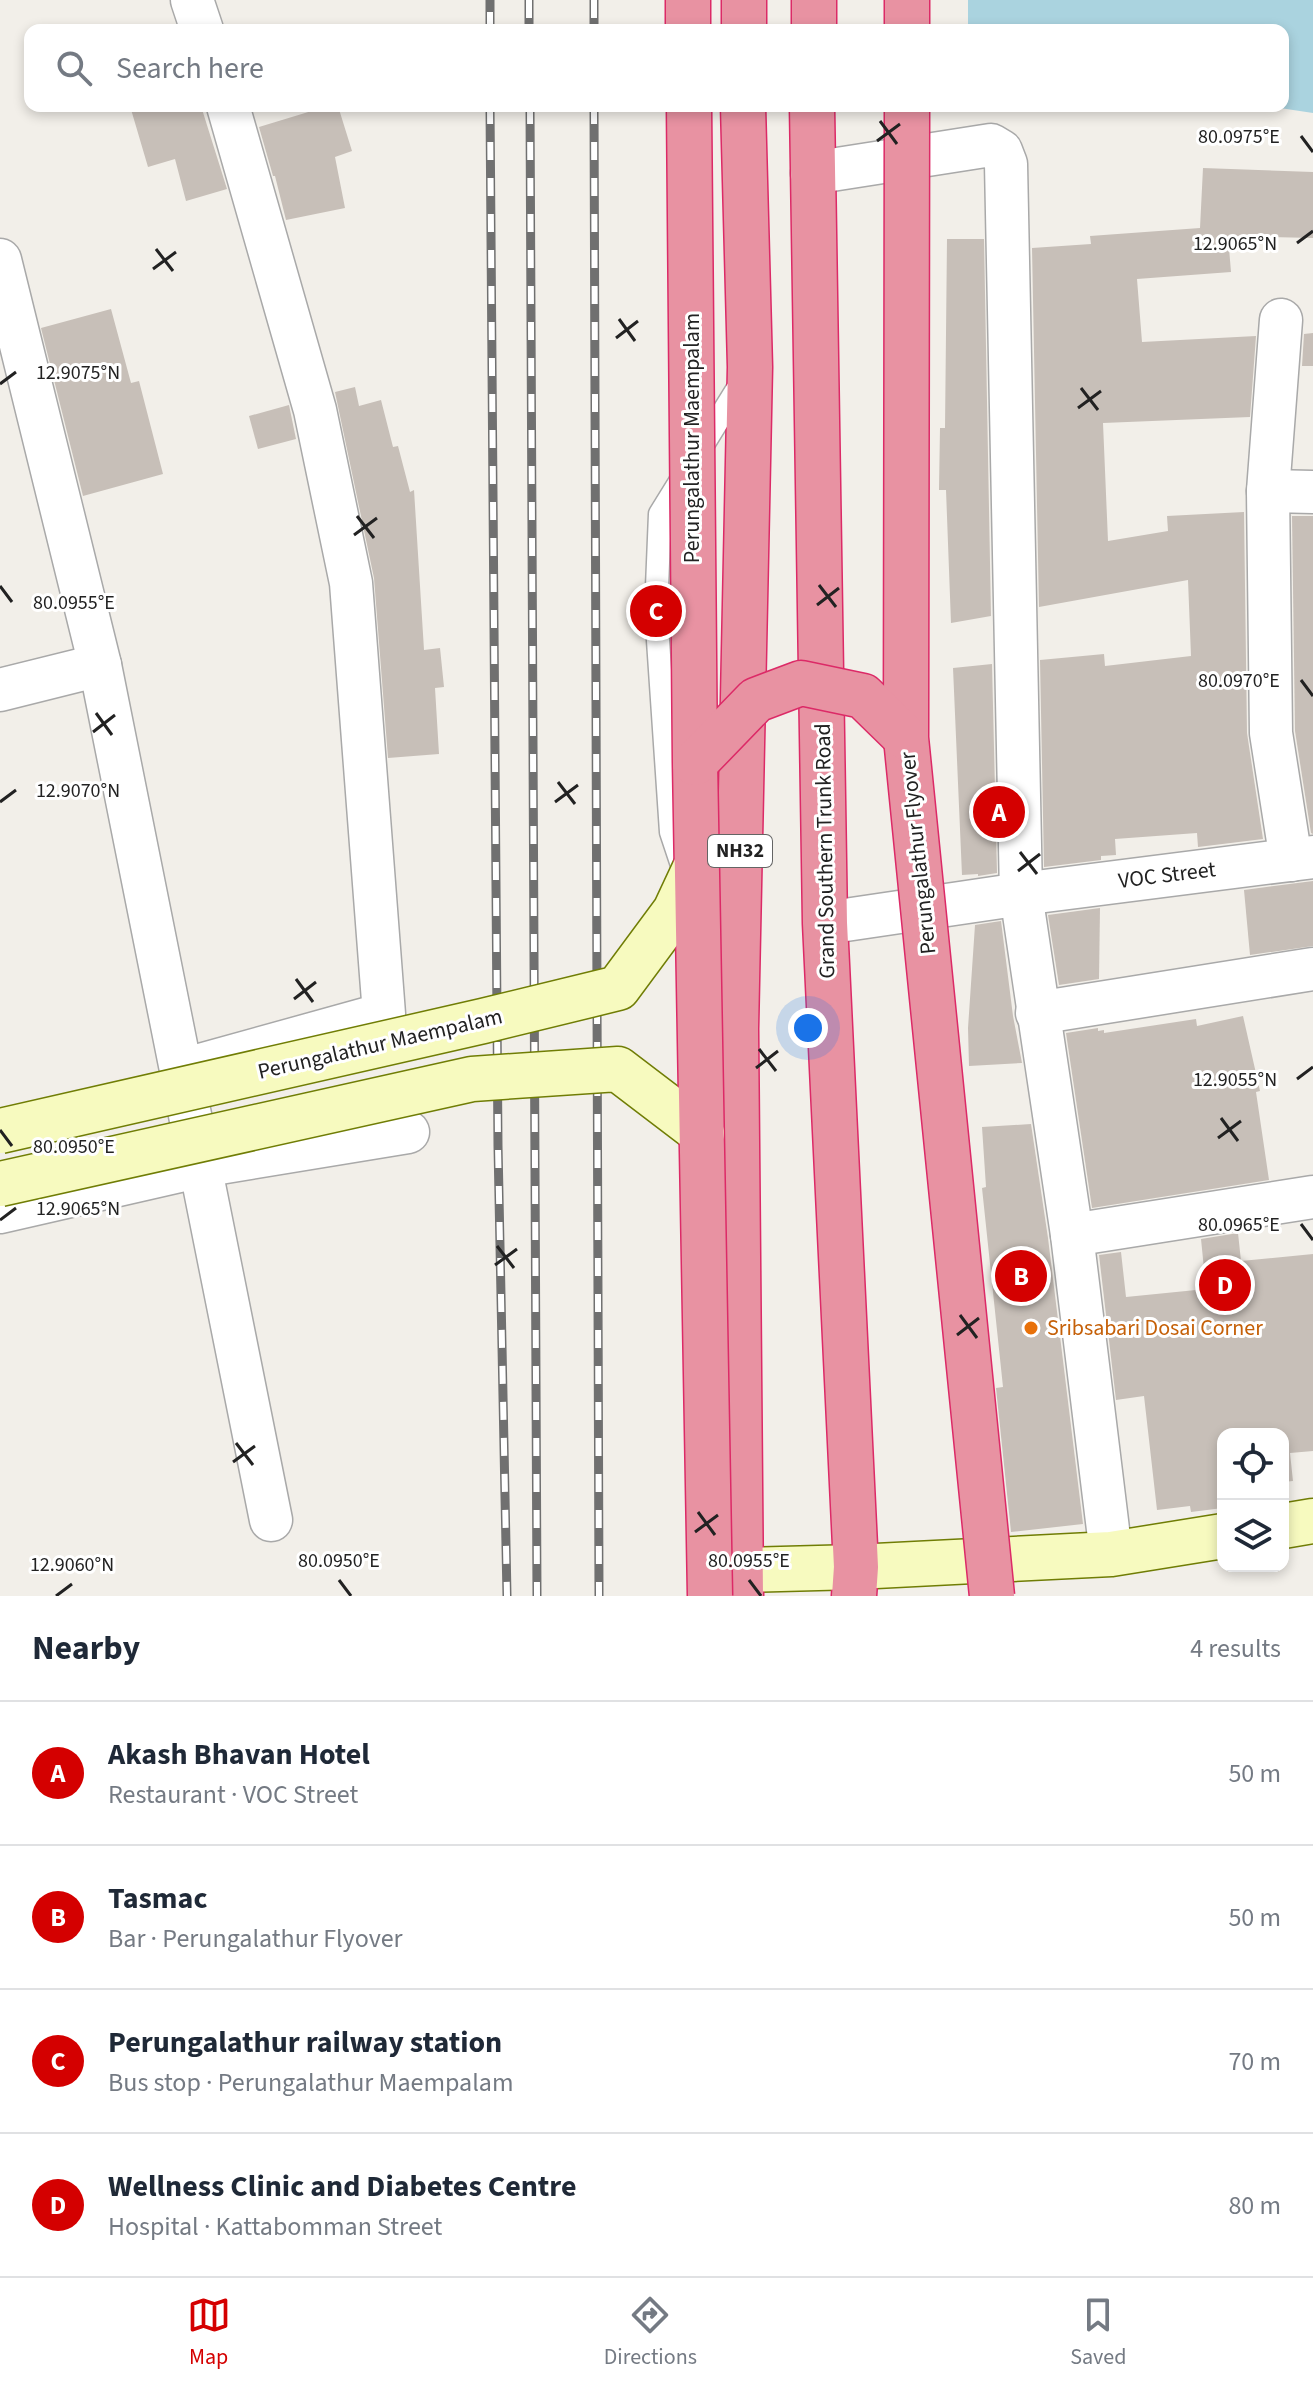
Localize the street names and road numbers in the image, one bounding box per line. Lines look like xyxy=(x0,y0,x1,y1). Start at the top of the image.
street label: Perungalathur Maempalam xyxy=(676,313,708,563)
street label: Grand Southern Trunk Road xyxy=(807,723,843,979)
street label: Perungalathur Flyover xyxy=(891,750,945,956)
road number: NH32 xyxy=(708,835,772,867)
street label: VOC Street xyxy=(1117,853,1218,897)
street label: Perungalathur Maempalam xyxy=(254,1000,506,1088)

